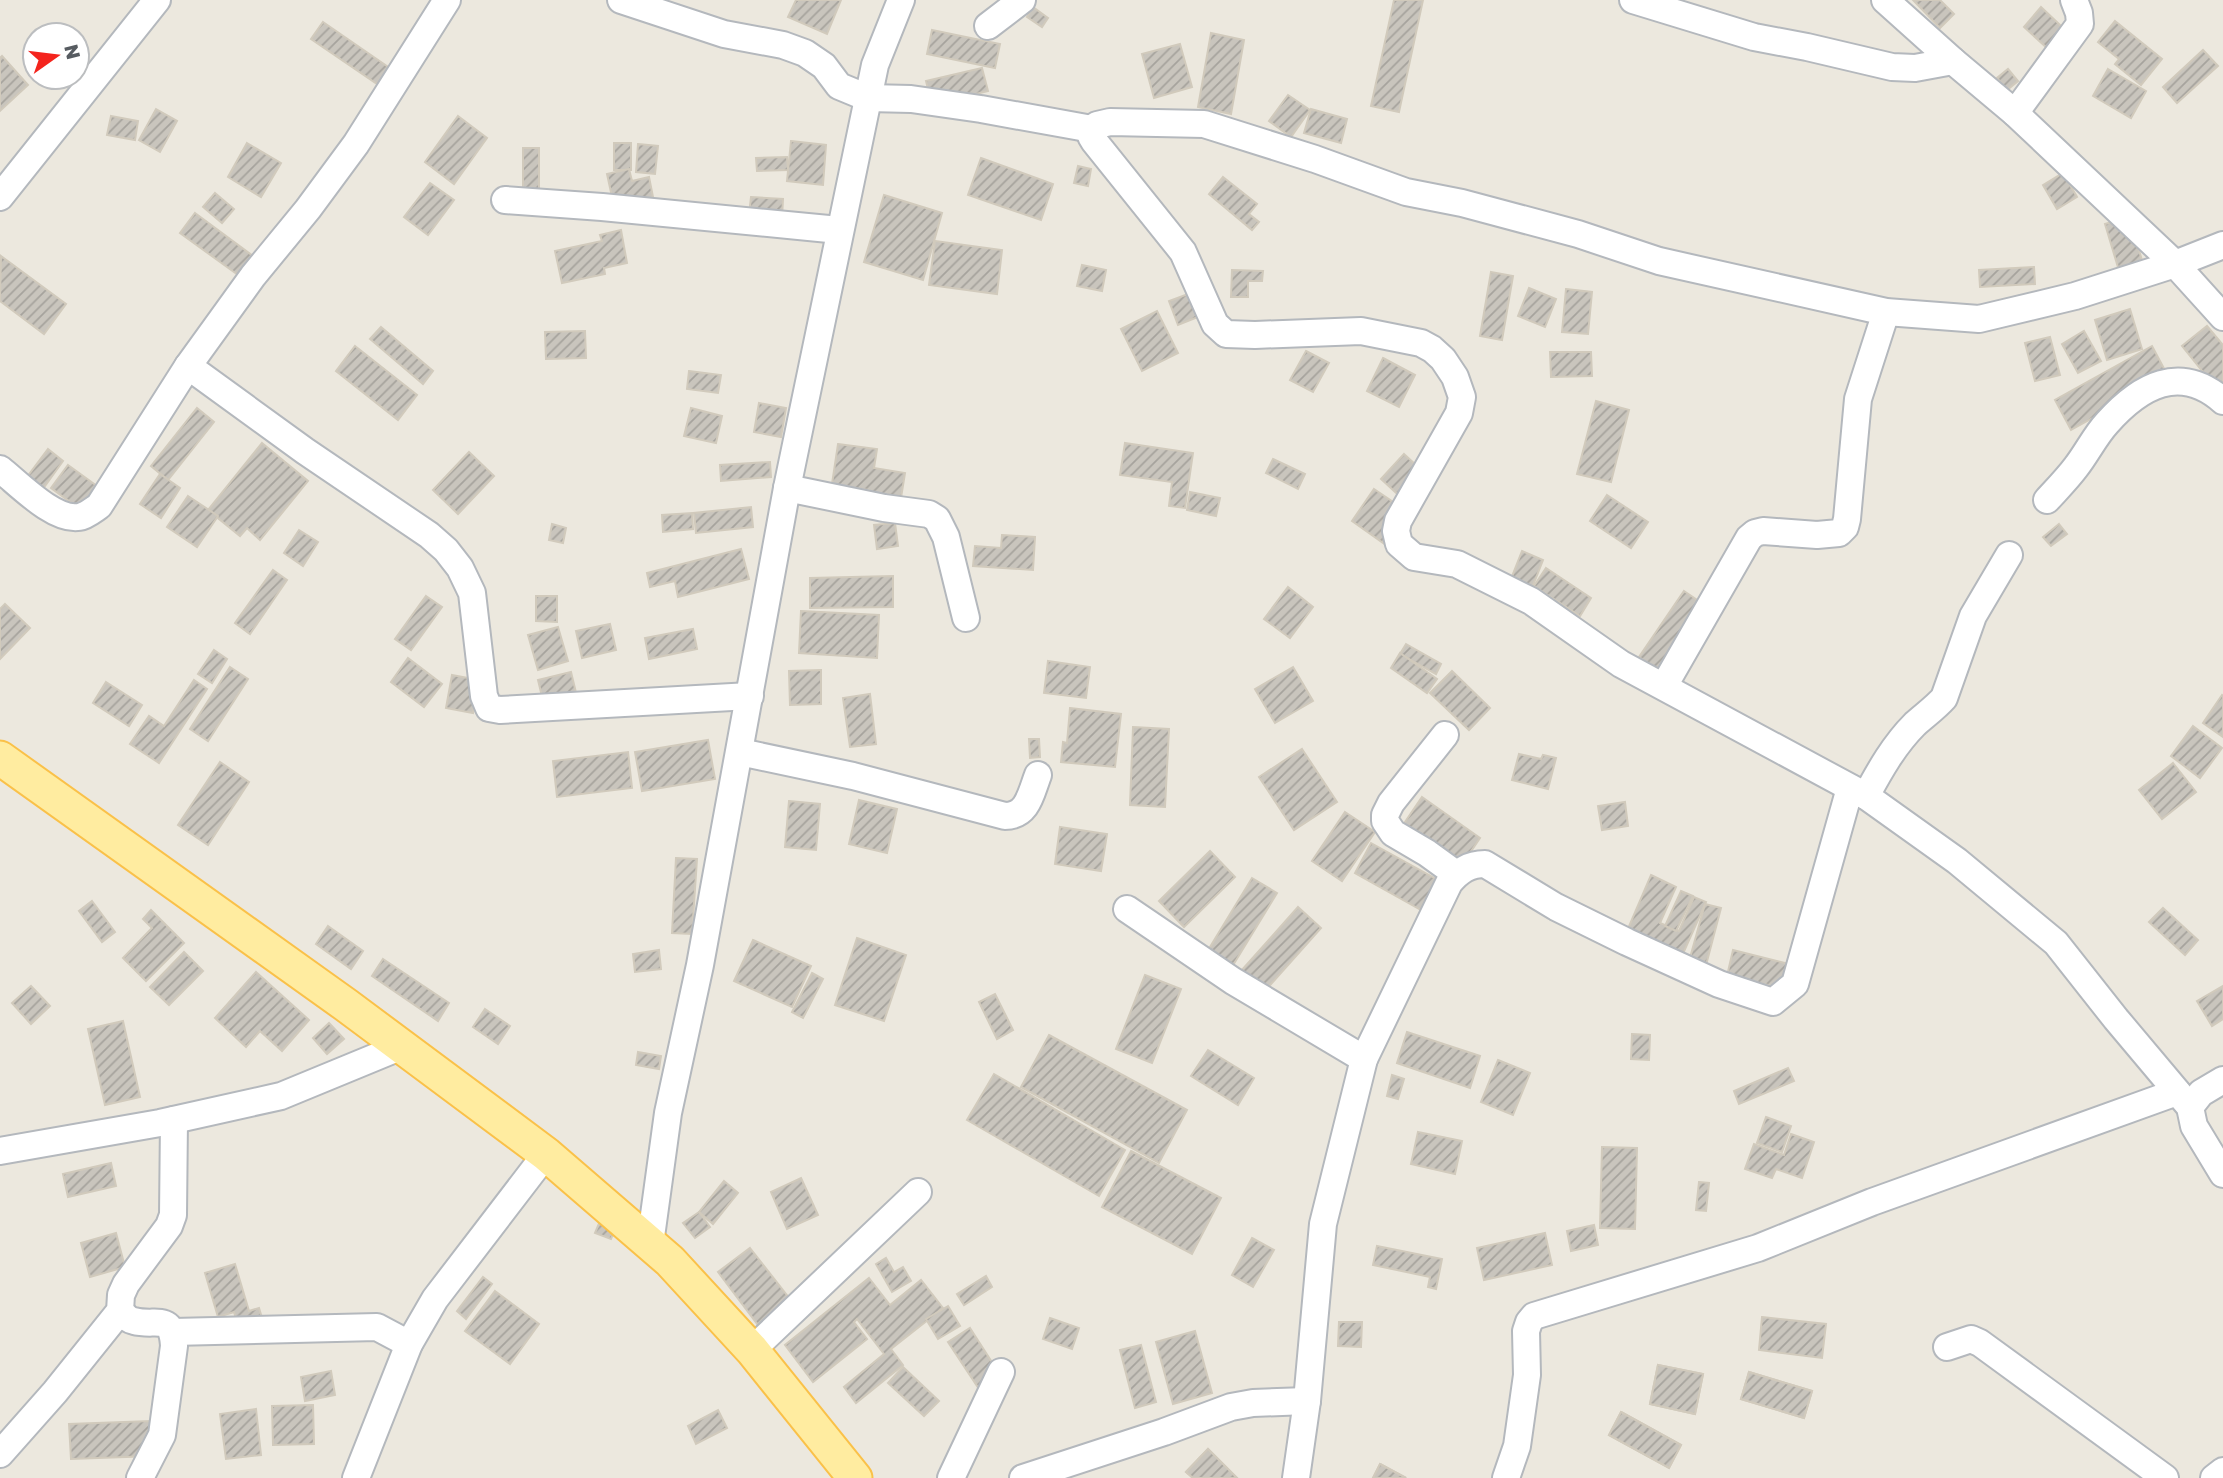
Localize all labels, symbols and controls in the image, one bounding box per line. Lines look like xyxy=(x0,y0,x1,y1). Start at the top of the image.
north arrow xyxy=(21,21,91,91)
text: N xyxy=(60,42,86,62)

